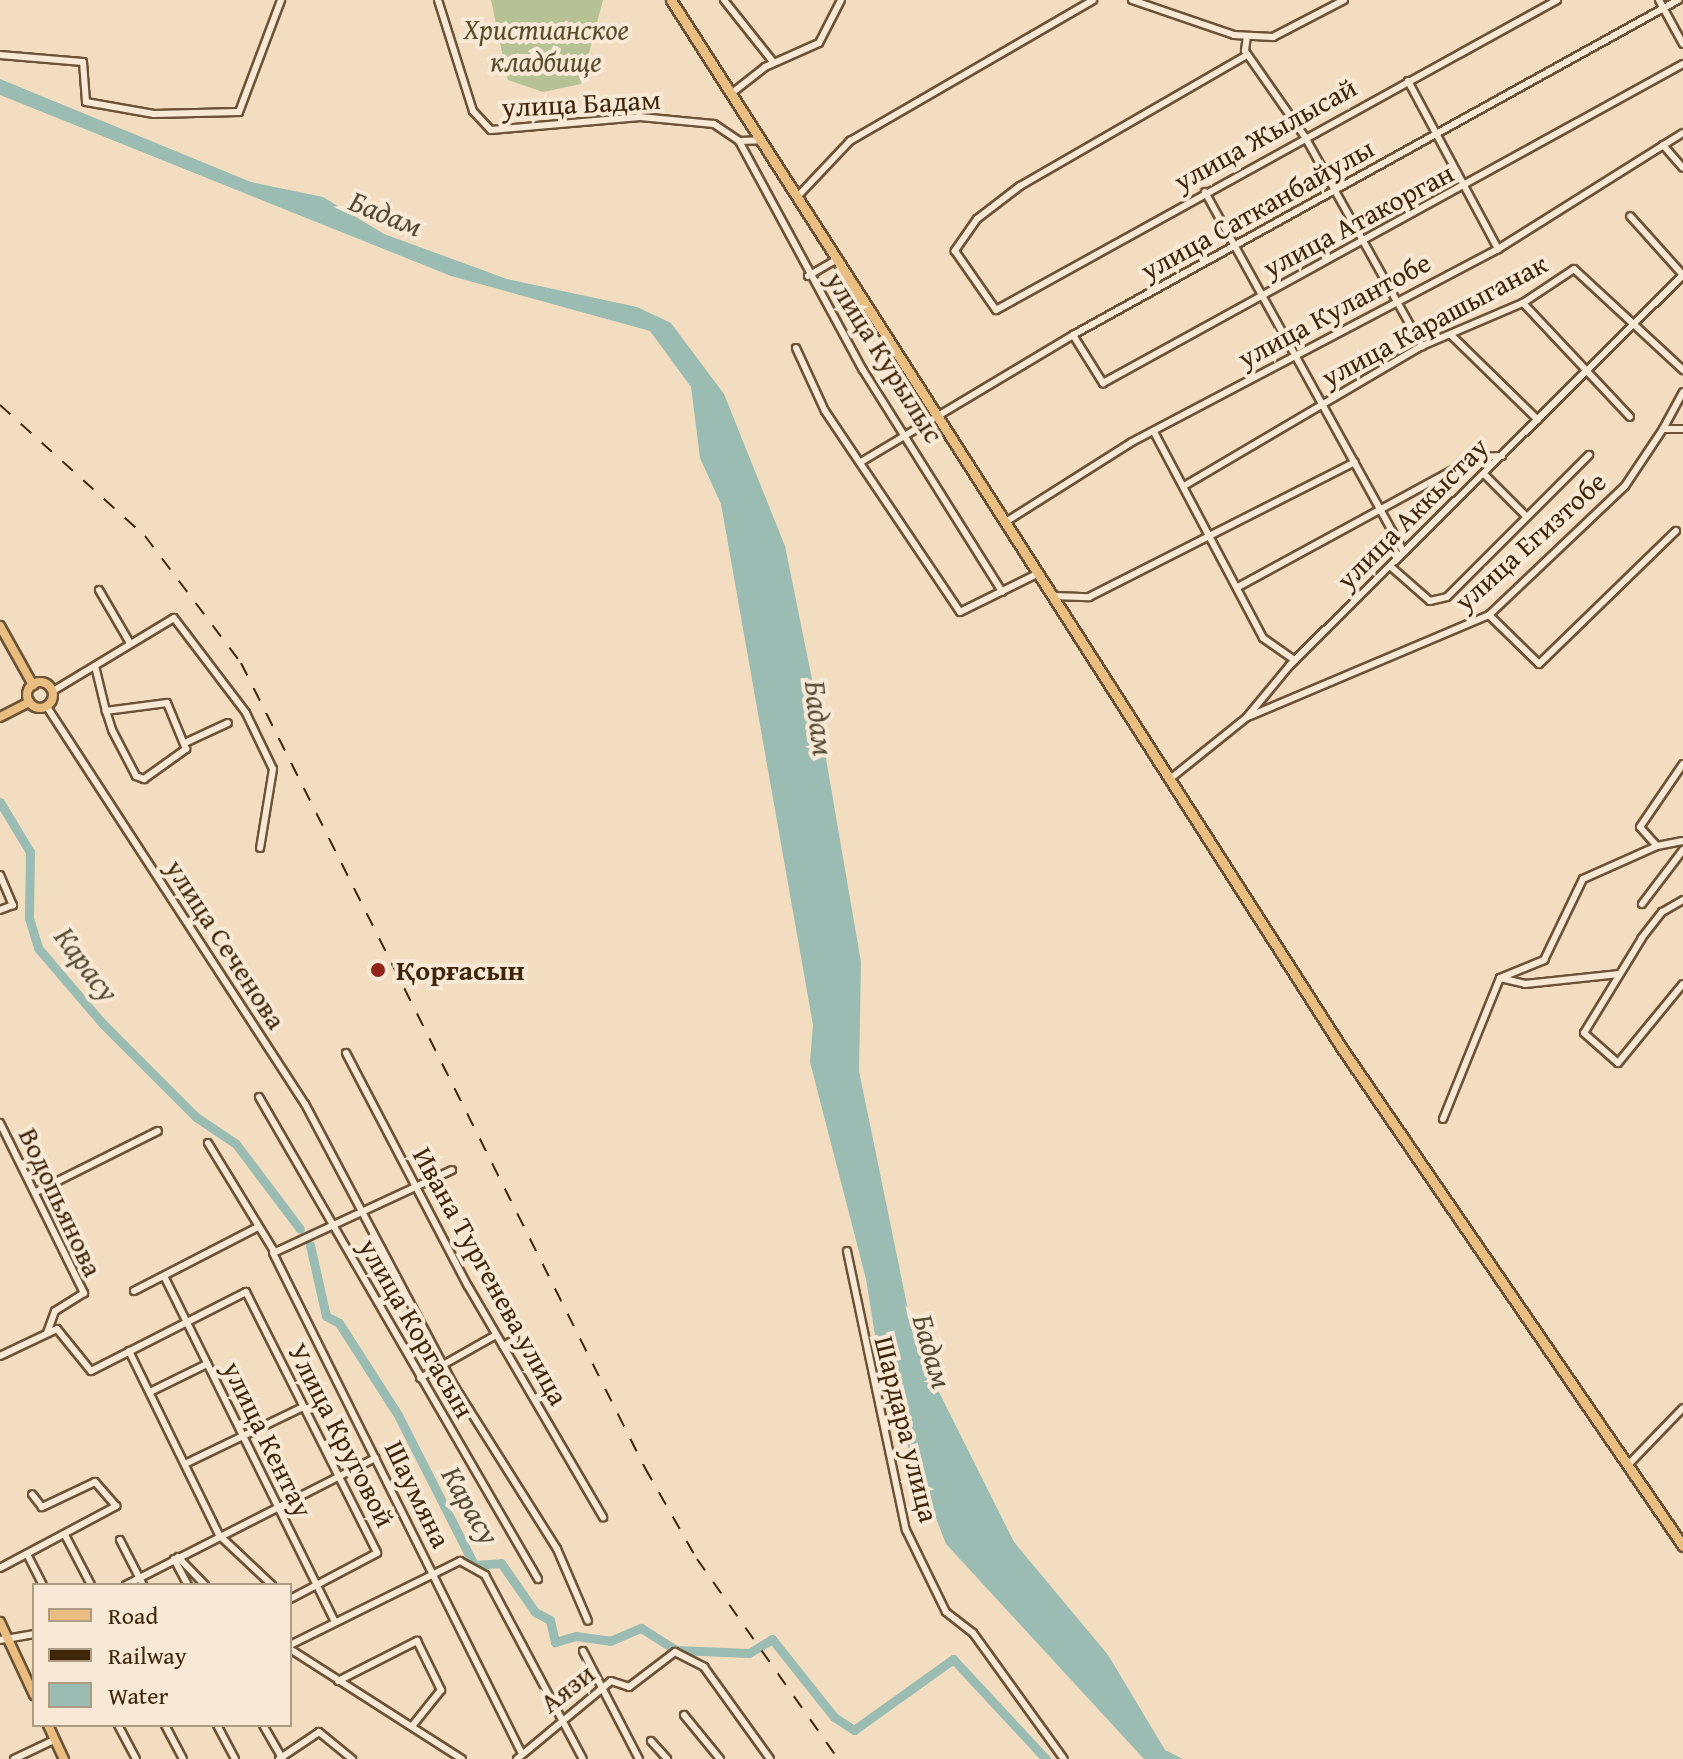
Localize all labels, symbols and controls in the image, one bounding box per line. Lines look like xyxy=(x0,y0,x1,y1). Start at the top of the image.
park label: Христианское кладбище xyxy=(463,12,629,78)
street label: улица Жылысай xyxy=(1168,70,1362,198)
street label: улица Бадам xyxy=(500,82,662,124)
street label: улица Сатканбайулы xyxy=(1134,131,1380,287)
street label: улица Атакорган xyxy=(1257,156,1459,284)
water label: Бадам xyxy=(344,182,428,244)
street label: улица Кулантобе xyxy=(1232,245,1436,375)
street label: улица Карашыганак xyxy=(1315,246,1553,394)
street label: улица Курылыс xyxy=(819,265,951,449)
street label: улица Аккыстау xyxy=(1329,430,1495,596)
street label: улица Егизтобе xyxy=(1447,464,1613,618)
water label: Бадам xyxy=(798,678,842,758)
street label: улица Сеченова xyxy=(159,853,293,1035)
water label: Карасу xyxy=(47,919,127,1009)
place label: Қорғасын xyxy=(396,953,525,987)
marker: Қорғасын xyxy=(367,959,389,981)
street label: Водопьянова xyxy=(12,1122,110,1282)
street label: Ивана Тургенева улица xyxy=(406,1141,576,1411)
street label: улица Коргасын xyxy=(352,1232,482,1424)
water label: Бадам xyxy=(905,1310,961,1392)
street label: Шардара улица xyxy=(868,1332,946,1526)
street label: Улица Круговой xyxy=(281,1337,403,1533)
street label: улица Кентау xyxy=(216,1355,320,1523)
street label: Шаумяна xyxy=(378,1435,458,1553)
water label: Карасу xyxy=(434,1459,508,1551)
legend xyxy=(32,1583,292,1727)
text: Road xyxy=(108,1598,158,1633)
text: Railway xyxy=(108,1638,187,1673)
street label: Аязи xyxy=(533,1656,601,1720)
text: Water xyxy=(108,1678,168,1713)

